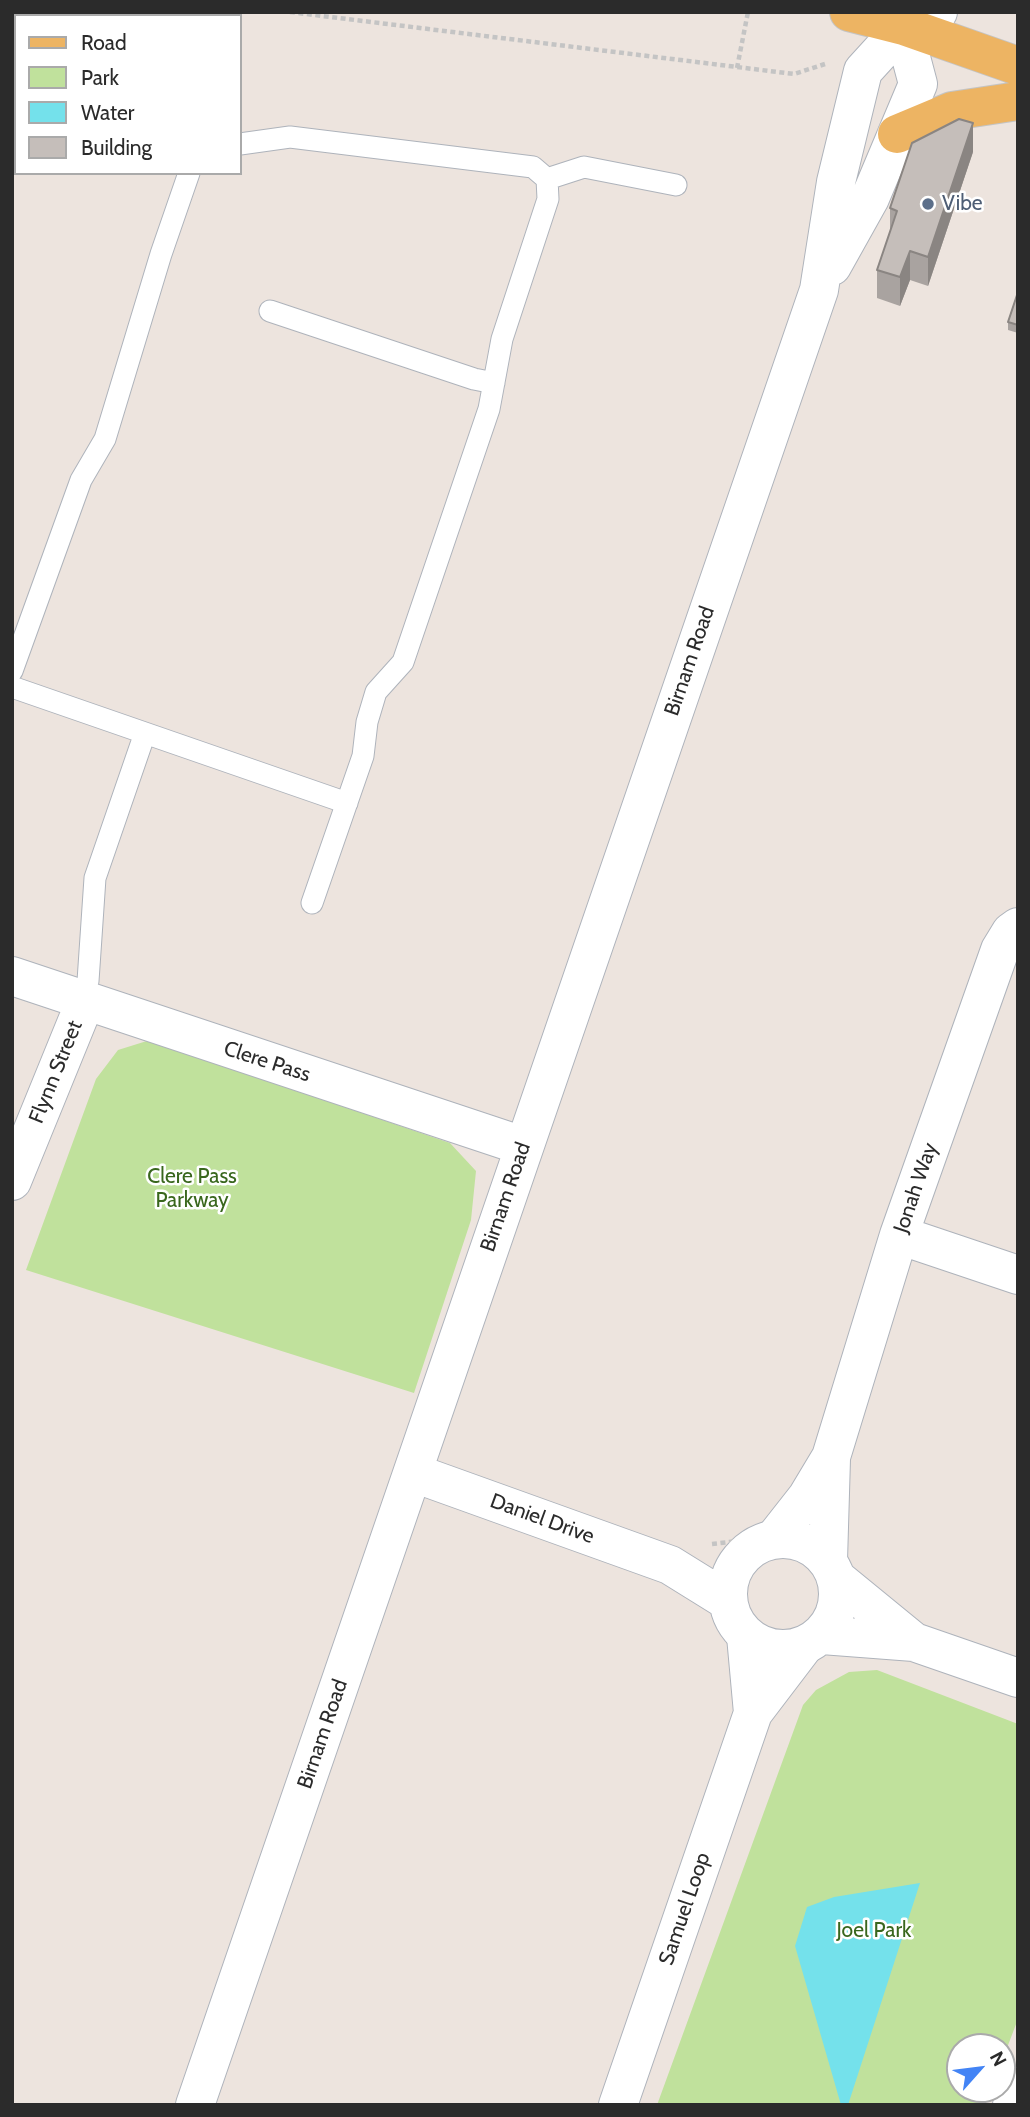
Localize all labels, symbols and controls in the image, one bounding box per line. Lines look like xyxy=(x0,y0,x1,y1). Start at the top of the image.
legend xyxy=(14,14,242,175)
text: Road xyxy=(81,30,127,55)
text: Park xyxy=(81,65,119,90)
text: Water xyxy=(81,100,134,125)
text: Building xyxy=(81,135,152,160)
place label: Vibe xyxy=(942,191,983,217)
marker: Vibe xyxy=(920,196,936,212)
street label: Birnam Road xyxy=(660,603,720,719)
street label: Flynn Street xyxy=(24,1017,88,1127)
street label: Clere Pass xyxy=(221,1036,313,1088)
street label: Birnam Road xyxy=(476,1139,536,1255)
street label: Jonah Way xyxy=(889,1140,943,1236)
park label: Clere Pass Parkway xyxy=(147,1164,237,1214)
street label: Daniel Drive xyxy=(487,1489,597,1549)
street label: Birnam Road xyxy=(293,1676,353,1792)
street label: Samuel Loop xyxy=(654,1849,716,1969)
park label: Joel Park xyxy=(837,1918,911,1944)
north arrow xyxy=(946,2033,1016,2103)
text: N xyxy=(985,2048,1012,2070)

